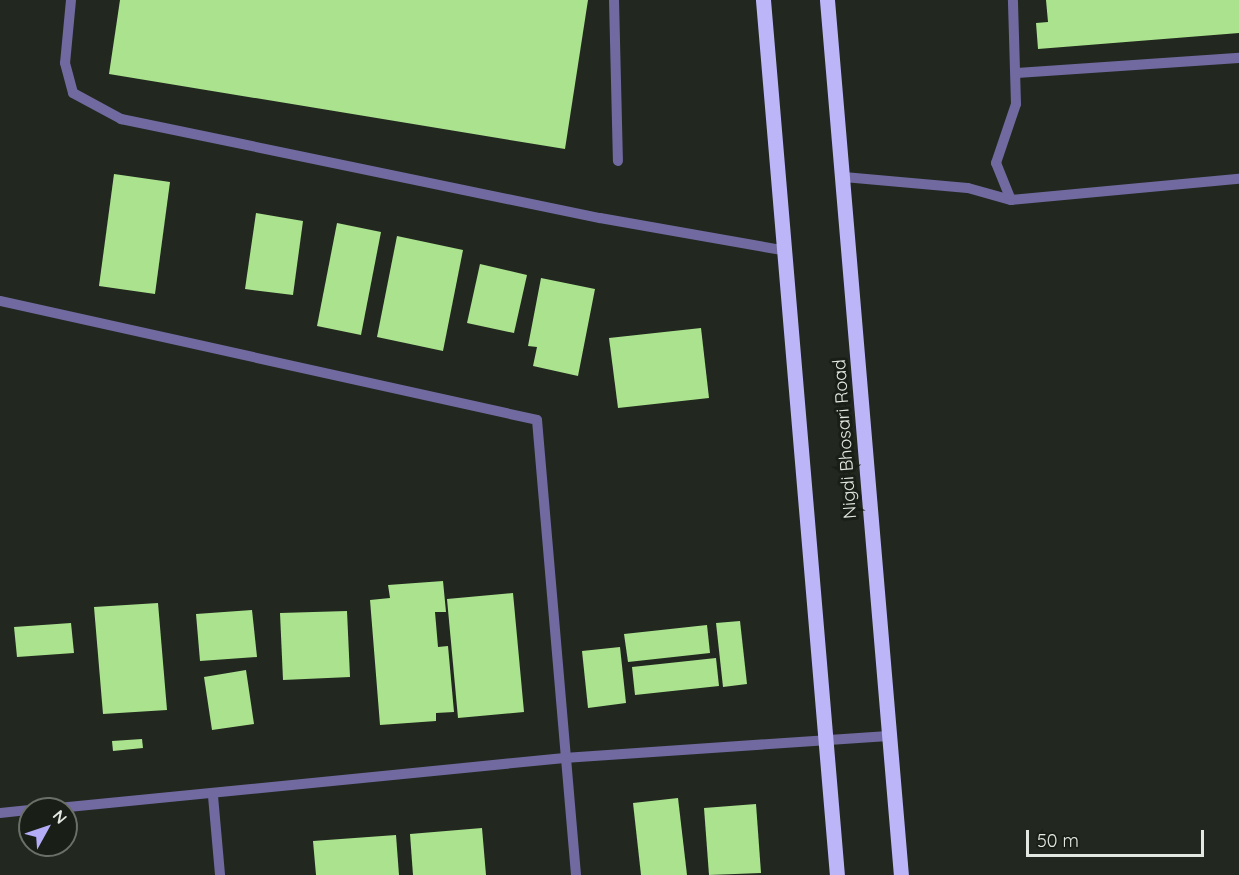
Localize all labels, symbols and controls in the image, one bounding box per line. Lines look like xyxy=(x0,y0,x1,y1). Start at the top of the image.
street label: Nigdi Bhosari Road xyxy=(829,358,861,520)
north arrow xyxy=(18,797,78,857)
text: N xyxy=(49,806,72,828)
scale bar xyxy=(1029,818,1208,856)
text: 50 m xyxy=(1037,829,1079,852)

